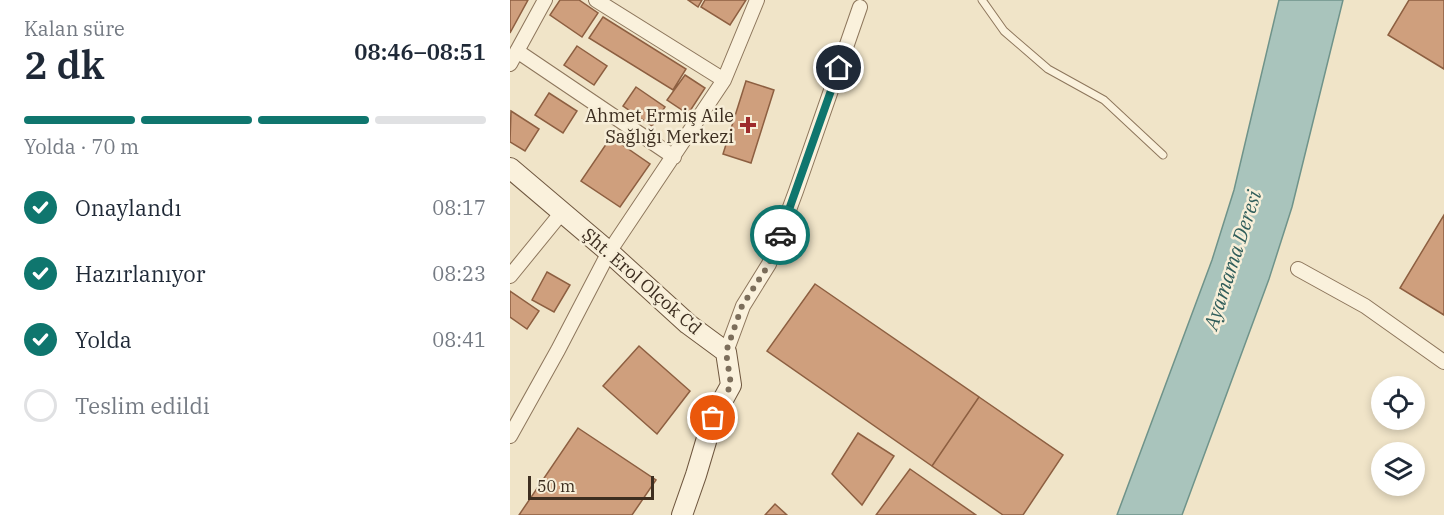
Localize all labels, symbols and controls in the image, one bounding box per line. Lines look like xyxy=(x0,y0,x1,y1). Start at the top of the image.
text: Kalan süre xyxy=(24,15,125,42)
text: 08:46–08:51 xyxy=(354,37,486,66)
text: 2 dk xyxy=(24,39,105,90)
pin xyxy=(813,42,864,93)
icon: home xyxy=(822,51,855,84)
place label: Ahmet Ermiş Aile Sağlığı Merkezi xyxy=(585,104,734,148)
marker: Ahmet Ermiş Aile Sağlığı Merkezi xyxy=(739,116,757,134)
text: Yolda · 70 m xyxy=(24,133,139,160)
water label: Ayamama Deresi xyxy=(1196,187,1267,335)
icon: check xyxy=(24,191,57,224)
text: Onaylandı xyxy=(75,193,181,222)
text: 08:17 xyxy=(432,194,486,221)
courier xyxy=(750,205,810,265)
icon: car xyxy=(764,219,797,252)
street label: Şht. Erol Olçok Cd xyxy=(577,223,707,339)
icon: check xyxy=(24,257,57,290)
text: Hazırlanıyor xyxy=(75,259,205,288)
text: 08:23 xyxy=(432,260,486,287)
icon: check xyxy=(24,323,57,356)
text: Yolda xyxy=(75,325,132,354)
text: 08:41 xyxy=(432,326,486,353)
map controls xyxy=(1371,376,1425,496)
button: locate xyxy=(1371,376,1425,430)
text: Teslim edildi xyxy=(75,391,210,420)
pin xyxy=(687,392,738,443)
icon: bag xyxy=(696,401,729,434)
button: layers xyxy=(1371,442,1425,496)
scale bar xyxy=(528,473,654,500)
text: 50 m xyxy=(537,476,575,496)

